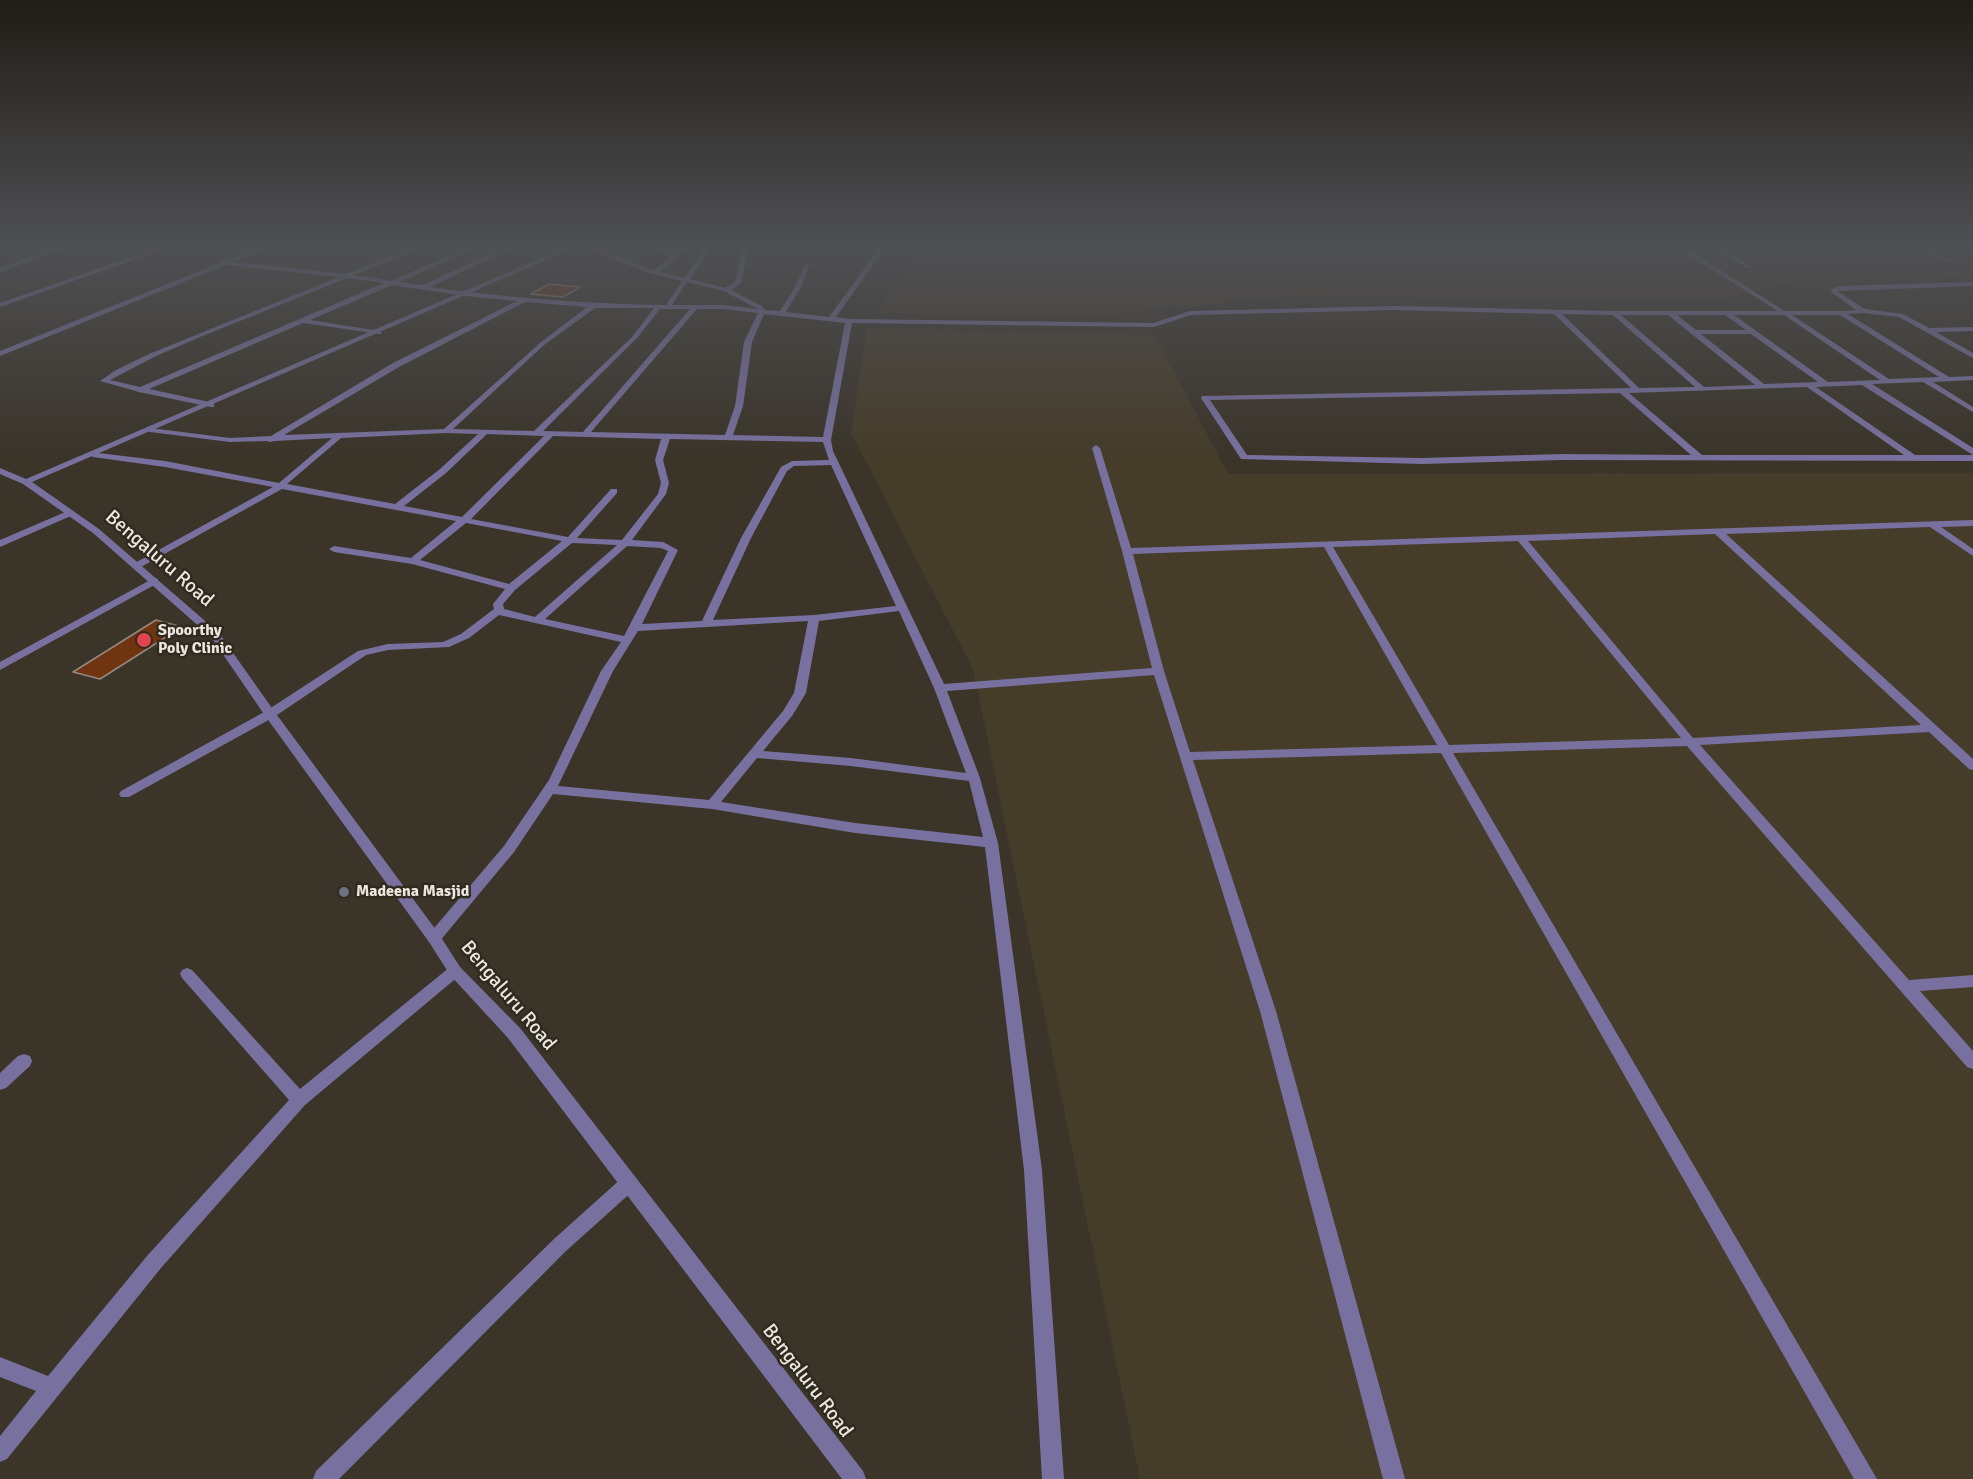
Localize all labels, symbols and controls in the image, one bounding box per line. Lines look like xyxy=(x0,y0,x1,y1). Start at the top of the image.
street label: Bengaluru Road xyxy=(100,505,218,613)
place label: Spoorthy Poly Clinic xyxy=(158,621,232,659)
marker: Spoorthy Poly Clinic xyxy=(135,631,153,649)
place label: Madeena Masjid xyxy=(356,882,469,902)
marker: Madeena Masjid xyxy=(337,885,351,899)
street label: Bengaluru Road xyxy=(455,936,561,1056)
street label: Bengaluru Road xyxy=(757,1320,857,1442)

